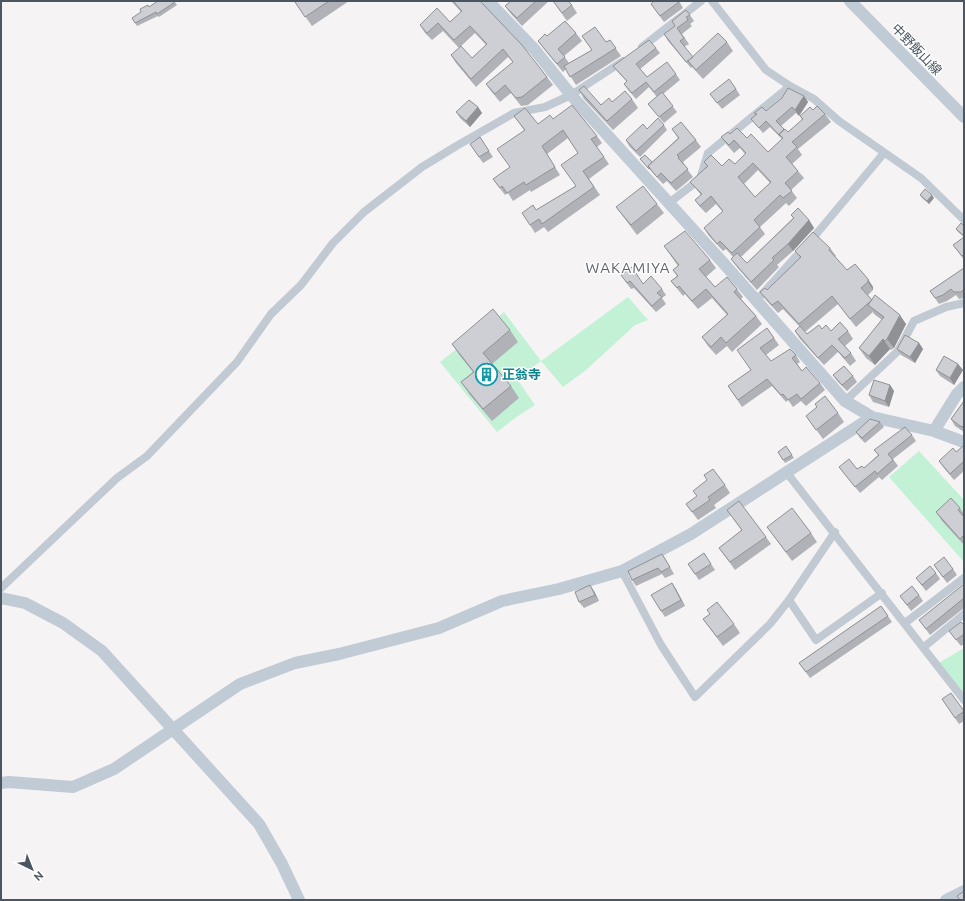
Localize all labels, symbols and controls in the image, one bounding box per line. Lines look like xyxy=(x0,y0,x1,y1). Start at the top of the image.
street label: 中野飯山線 xyxy=(889,21,945,77)
district label: WAKAMIYA xyxy=(585,259,671,276)
building icon: 正翁寺 xyxy=(474,361,500,387)
place label: 正翁寺 xyxy=(502,367,541,381)
north arrow xyxy=(12,849,52,889)
text: N xyxy=(32,869,46,884)

